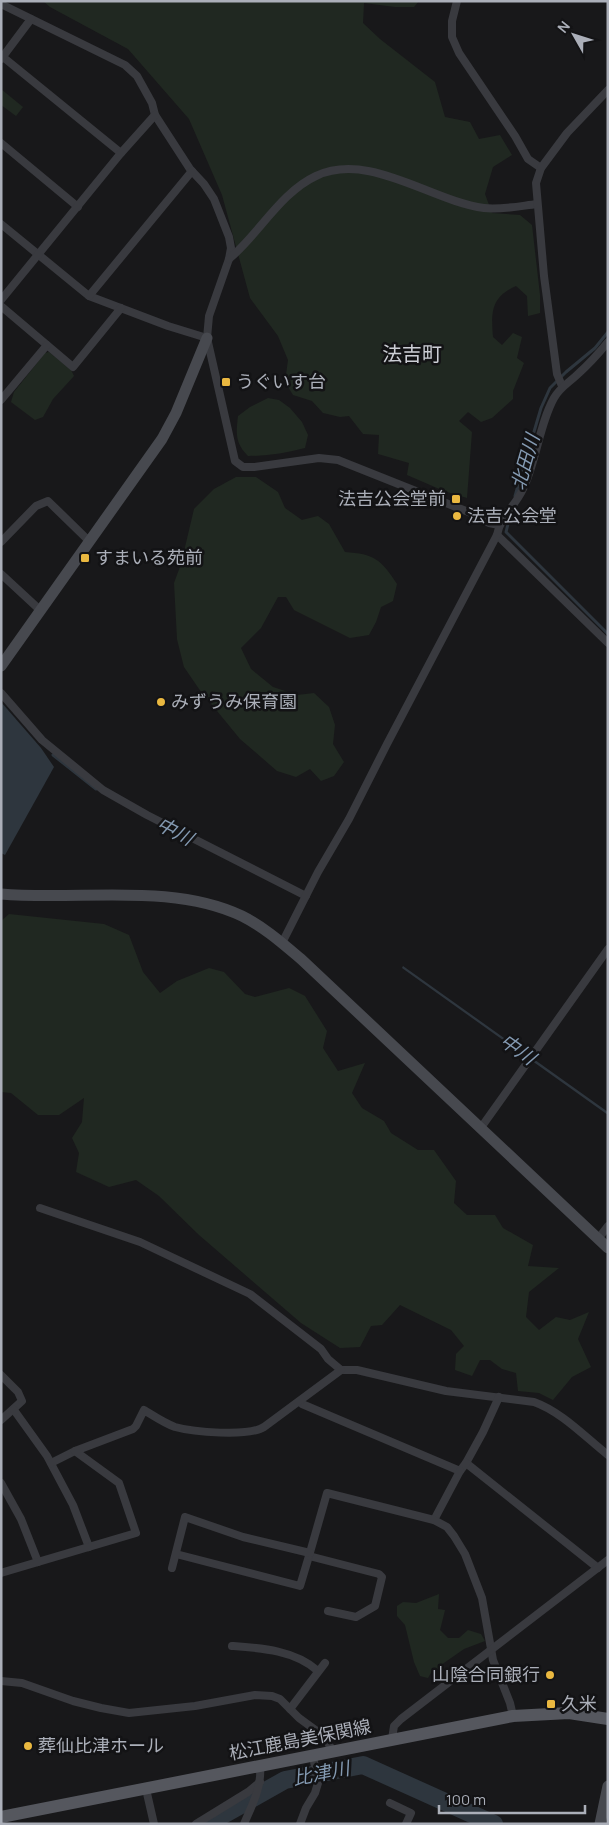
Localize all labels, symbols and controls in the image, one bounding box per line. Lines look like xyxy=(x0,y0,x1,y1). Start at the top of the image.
north arrow xyxy=(549,10,599,60)
text: N xyxy=(553,17,574,36)
district label: 法吉町 xyxy=(382,340,442,367)
place label: うぐいす台 xyxy=(236,369,326,393)
marker: うぐいす台 xyxy=(220,376,232,388)
water label: 北田川 xyxy=(505,429,546,493)
place label: 法吉公会堂前 xyxy=(338,486,446,510)
marker: 法吉公会堂前 xyxy=(450,493,462,505)
place label: 法吉公会堂 xyxy=(467,503,557,527)
marker: 法吉公会堂 xyxy=(451,510,463,522)
place label: すまいる苑前 xyxy=(95,545,203,569)
marker: すまいる苑前 xyxy=(79,552,91,564)
place label: みずうみ保育園 xyxy=(171,689,297,713)
marker: みずうみ保育園 xyxy=(155,696,167,708)
water label: 中川 xyxy=(152,811,200,852)
water label: 中川 xyxy=(495,1027,543,1072)
place label: 山陰合同銀行 xyxy=(432,1662,540,1686)
marker: 山陰合同銀行 xyxy=(544,1669,556,1681)
place label: 久米 xyxy=(561,1691,597,1715)
marker: 久米 xyxy=(545,1698,557,1710)
street label: 松江鹿島美保関線 xyxy=(227,1714,373,1765)
place label: 葬仙比津ホール xyxy=(38,1733,164,1757)
marker: 葬仙比津ホール xyxy=(22,1740,34,1752)
water label: 比津川 xyxy=(291,1754,353,1791)
scale bar xyxy=(439,1782,585,1814)
text: 100 m xyxy=(446,1789,486,1810)

